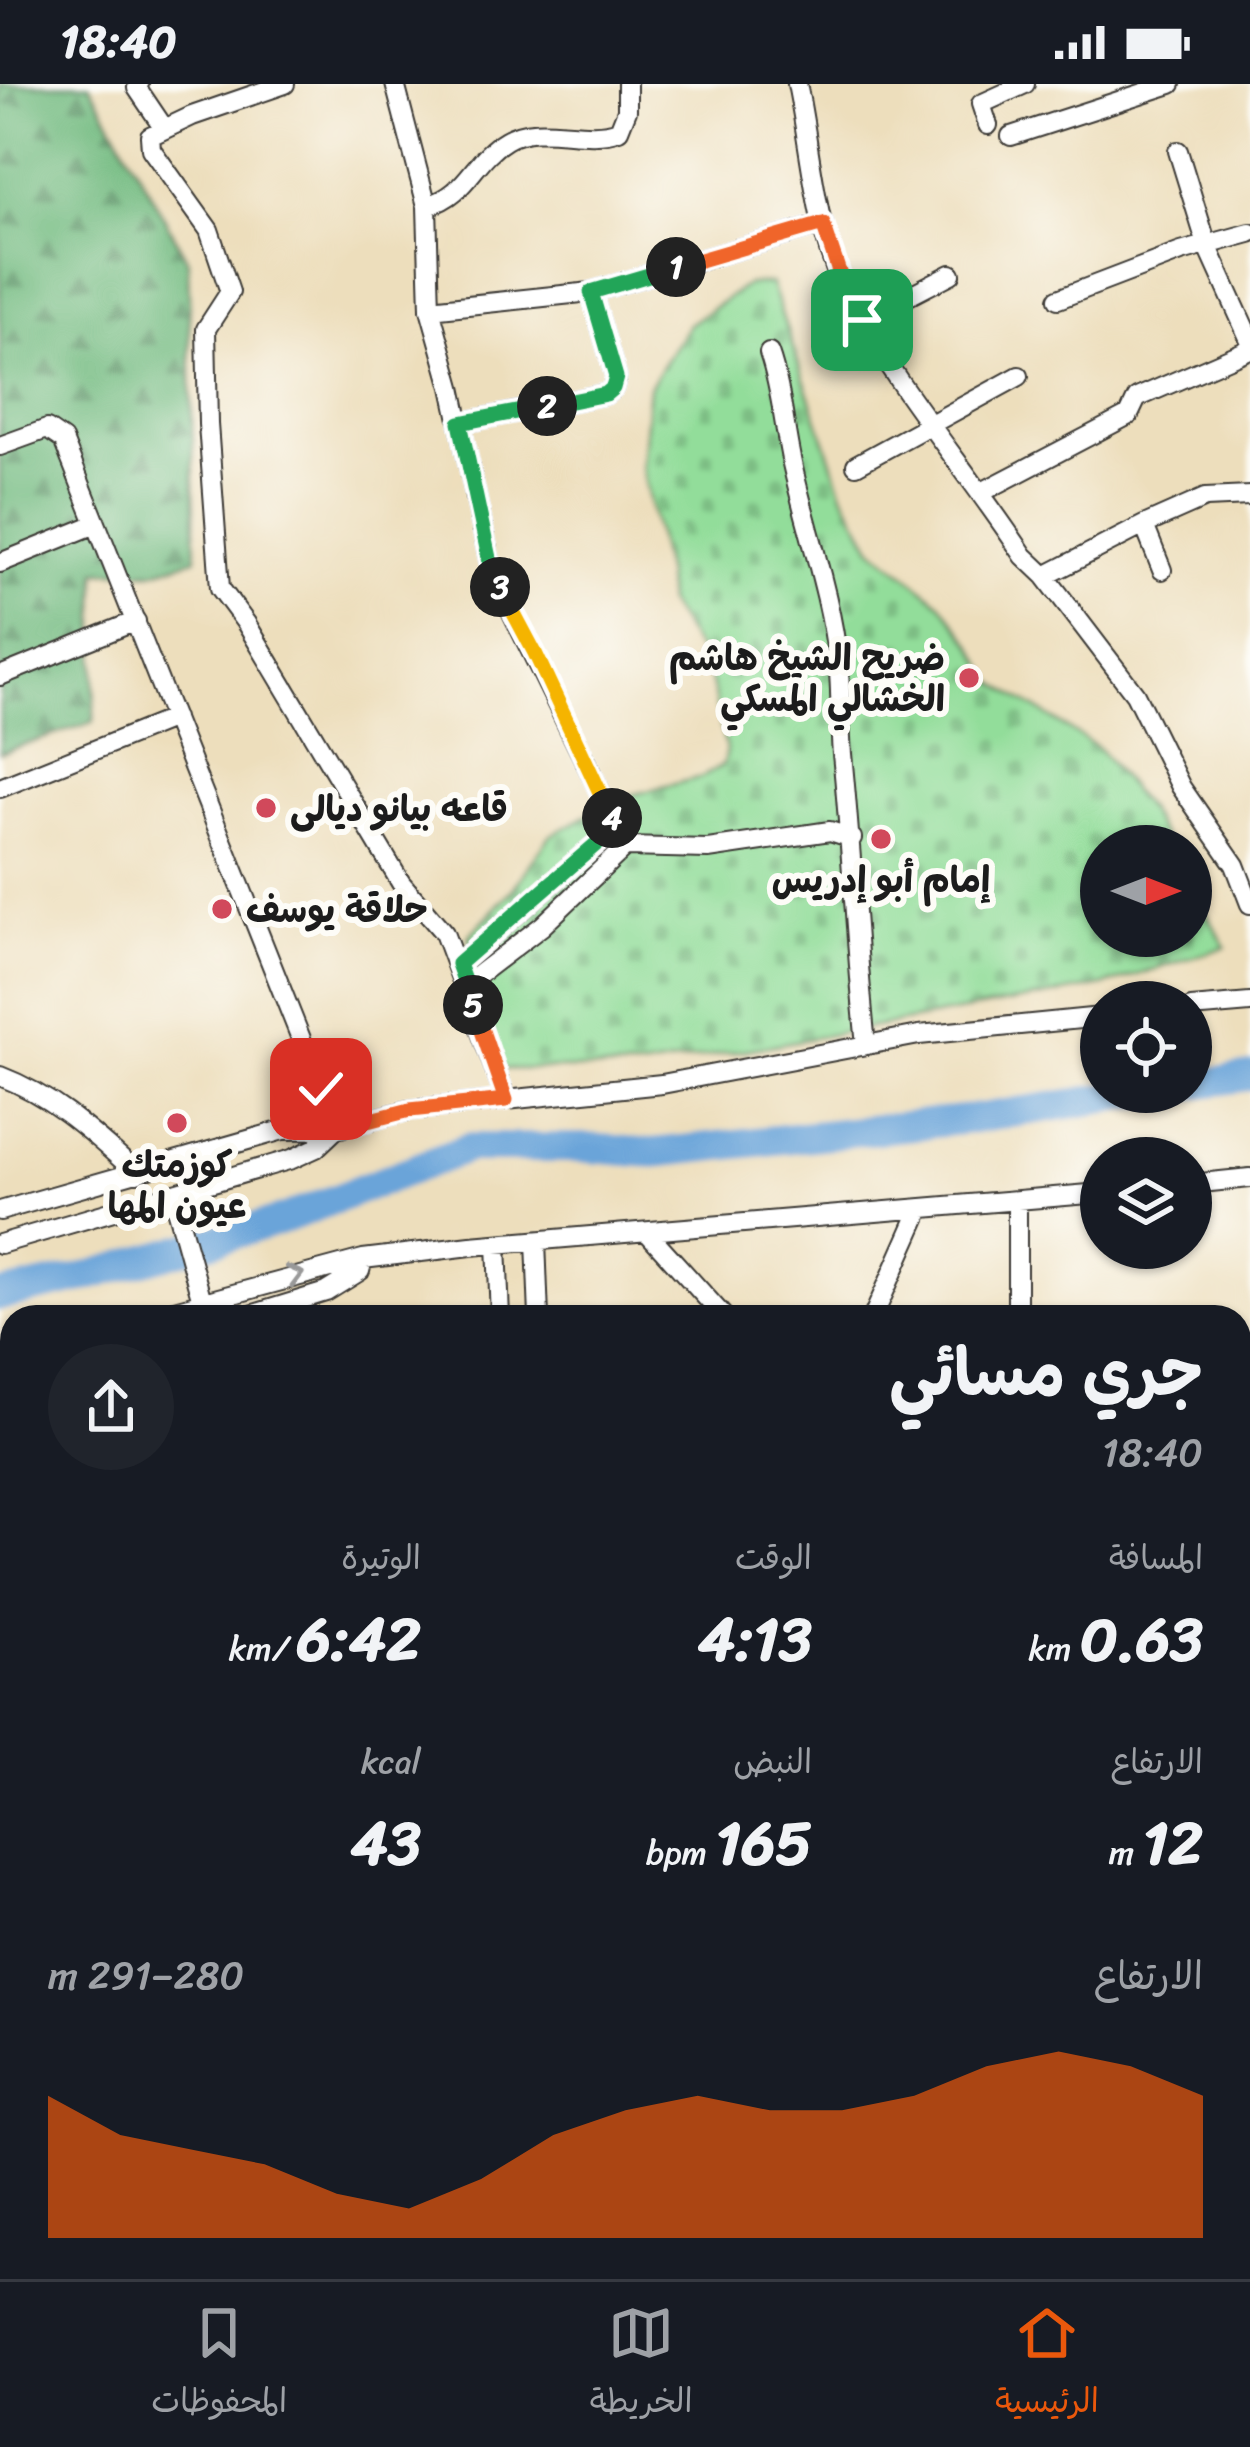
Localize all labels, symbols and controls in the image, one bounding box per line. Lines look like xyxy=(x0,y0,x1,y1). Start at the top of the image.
text: 18:40 xyxy=(60,2,177,82)
pin: 1 xyxy=(646,237,706,297)
text: 1 xyxy=(669,238,683,296)
pin xyxy=(811,269,913,371)
icon: arrive xyxy=(829,287,895,353)
pin: 2 xyxy=(517,376,577,436)
text: 2 xyxy=(537,377,557,435)
pin: 3 xyxy=(470,557,530,617)
text: 3 xyxy=(491,558,509,616)
place label: ضريح الشيخ هاشم الخشالي المسكي xyxy=(669,626,945,731)
marker: ضريح الشيخ هاشم الخشالي المسكي xyxy=(956,665,982,691)
place label: قاعه بيانو ديالى xyxy=(290,777,508,841)
pin: 4 xyxy=(582,788,642,848)
text: 4 xyxy=(602,789,622,847)
marker: قاعه بيانو ديالى xyxy=(253,795,279,821)
north arrow xyxy=(1080,825,1212,957)
map controls xyxy=(1080,825,1212,1269)
marker: إمام أبو إدريس xyxy=(868,826,894,852)
place label: إمام أبو إدريس xyxy=(772,848,990,912)
place label: حلاقة يوسف xyxy=(246,878,428,942)
marker: حلاقة يوسف xyxy=(209,896,235,922)
pin: 5 xyxy=(443,975,503,1035)
text: 5 xyxy=(463,976,483,1034)
button: locate xyxy=(1080,981,1212,1113)
pin xyxy=(270,1038,372,1140)
icon: check xyxy=(288,1056,354,1122)
marker: كوزمتك عيون المها xyxy=(164,1110,190,1136)
place label: كوزمتك عيون المها xyxy=(108,1133,246,1238)
button: layers xyxy=(1080,1137,1212,1269)
one-way arrow xyxy=(285,1264,305,1289)
text: جري مسائي xyxy=(889,1314,1203,1431)
button: share xyxy=(48,1344,174,1470)
text: 18:40 xyxy=(1102,1418,1203,1487)
text: الوتيرة xyxy=(341,1529,421,1587)
text: الوقت xyxy=(735,1529,812,1587)
text: المسافة xyxy=(1109,1529,1203,1587)
text: 6:42 xyxy=(297,1587,421,1693)
text: 4:13 xyxy=(698,1587,812,1693)
text: 0.63 xyxy=(1080,1587,1203,1693)
text: /km xyxy=(229,1620,297,1678)
text: km xyxy=(1028,1620,1080,1678)
text: kcal xyxy=(361,1733,421,1791)
text: النبض xyxy=(733,1733,812,1791)
text: الارتفاع xyxy=(1110,1733,1203,1791)
text: 43 xyxy=(351,1791,421,1897)
text: 165 xyxy=(716,1791,812,1897)
text: 12 xyxy=(1143,1791,1203,1897)
text: bpm xyxy=(646,1824,716,1882)
text: m xyxy=(1109,1824,1143,1882)
text: 280–291 m xyxy=(48,1941,244,2010)
text: الارتفاع xyxy=(1094,1941,1203,2010)
tab: المحفوظات xyxy=(151,2300,287,2430)
tab: الخريطة xyxy=(590,2300,693,2430)
tab: الرئيسية xyxy=(995,2300,1099,2430)

